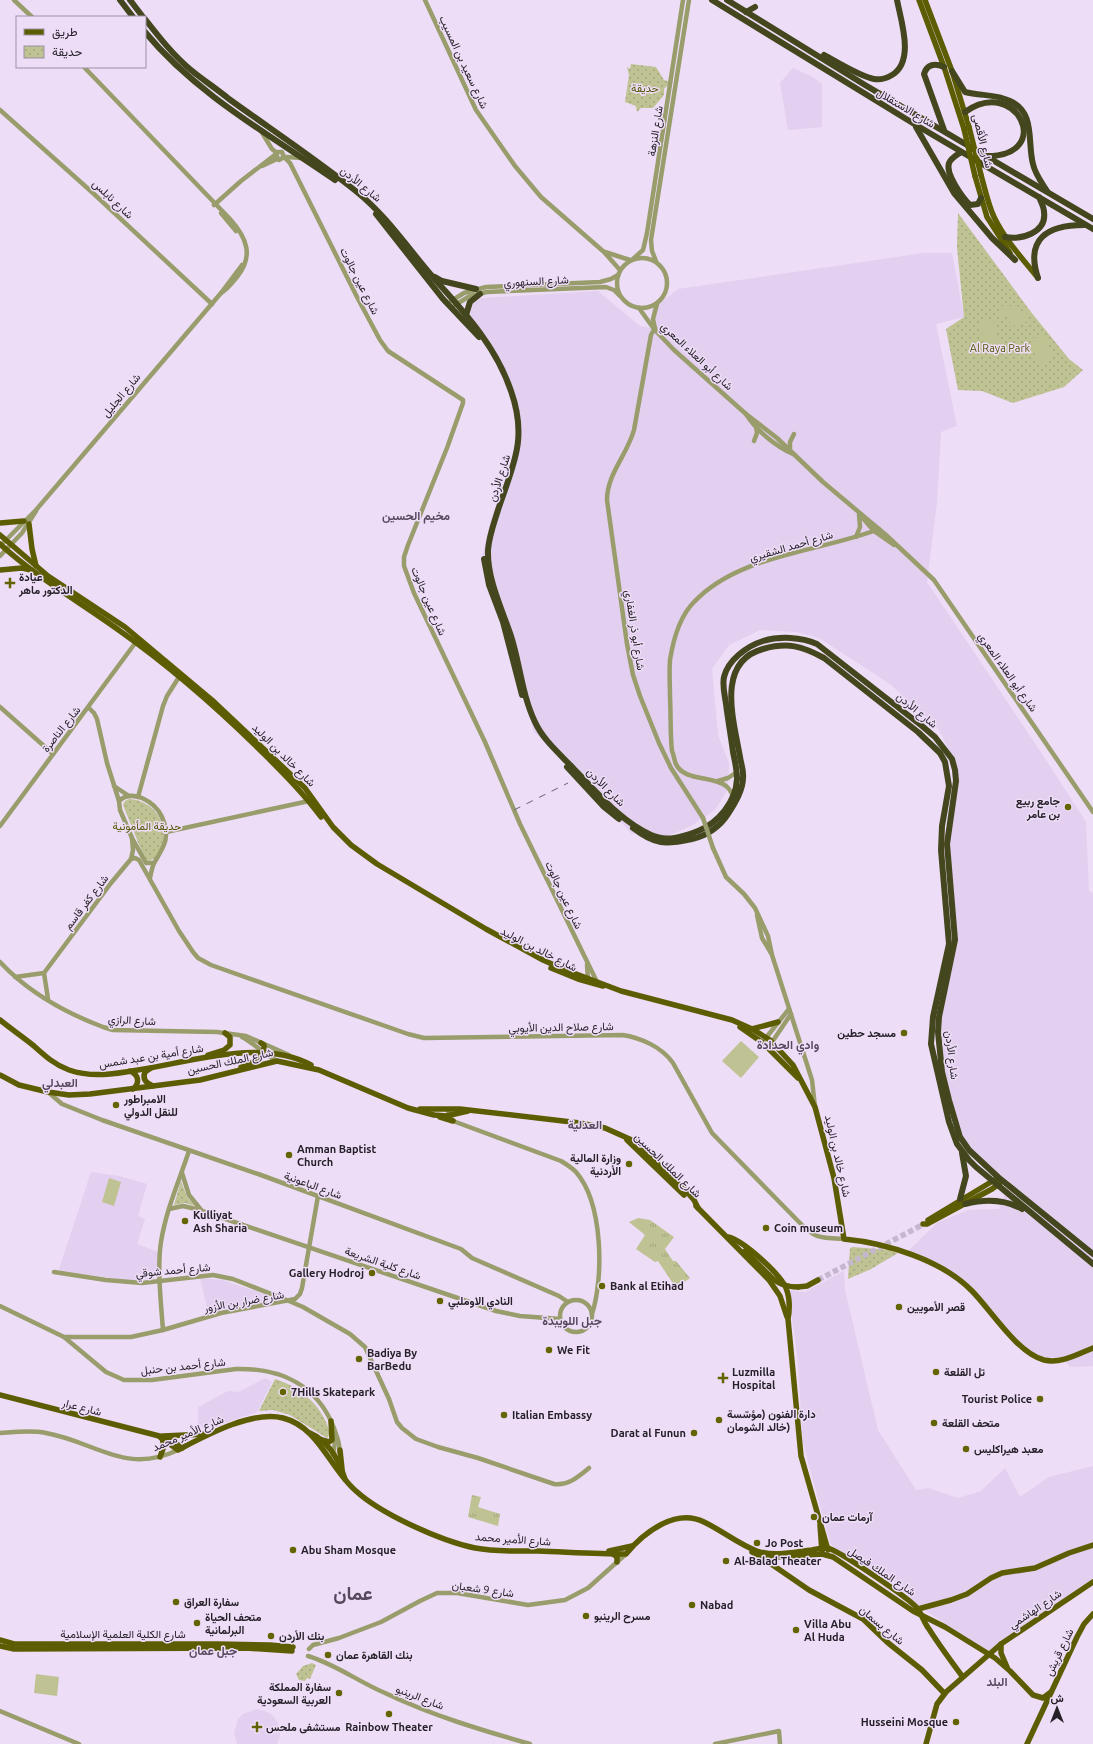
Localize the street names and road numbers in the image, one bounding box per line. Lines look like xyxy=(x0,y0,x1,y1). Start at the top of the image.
street label: شارع سعيد بن المسيب xyxy=(435,14,491,112)
street label: شارع الاستقلال xyxy=(874,86,937,132)
street label: شارع النزهة xyxy=(645,105,667,157)
street label: شارع الأقصى xyxy=(969,113,996,170)
street label: شارع الأردن xyxy=(337,164,384,206)
street label: شارع نابلس xyxy=(89,177,136,222)
street label: شارع عين جالوت xyxy=(336,246,382,317)
street label: شارع السنهوري xyxy=(503,273,569,293)
street label: شارع أبو العلاء المعري xyxy=(656,320,736,396)
street label: شارع الجليل xyxy=(99,371,144,420)
street label: شارع الأردن xyxy=(486,453,514,504)
street label: شارع أحمد الشقيري xyxy=(748,528,835,567)
street label: شارع عين جالوت xyxy=(407,565,449,638)
street label: شارع أبو ذر الغفاري xyxy=(619,589,647,672)
street label: شارع أبو العلاء المعري xyxy=(973,630,1040,716)
street label: شارع الأردن xyxy=(893,690,940,732)
street label: شارع الناصرة xyxy=(39,704,84,755)
street label: شارع خالد بن الوليد xyxy=(249,721,318,790)
street label: شارع الأردن xyxy=(583,765,628,810)
street label: شارع عين جالوت xyxy=(541,859,585,932)
street label: شارع كفر قاسم xyxy=(62,872,112,933)
street label: شارع خالد بن الوليد xyxy=(498,925,579,975)
street label: شارع الرازي xyxy=(108,1013,157,1031)
street label: شارع صلاح الدين الأيوبي xyxy=(508,1020,614,1038)
street label: شارع الأردن xyxy=(941,1030,961,1081)
street label: شارع أمية بن عبد شمس xyxy=(98,1042,205,1072)
street label: شارع الملك الحسين xyxy=(186,1046,275,1078)
street label: شارع خالد بن الوليد xyxy=(821,1114,853,1199)
street label: شارع الملك الحسين xyxy=(631,1130,704,1201)
street label: شارع الباعونية xyxy=(282,1169,344,1203)
street label: شارع كلية الشريعة xyxy=(343,1244,423,1284)
street label: شارع أحمد شوقي xyxy=(135,1261,212,1283)
street label: شارع ضرار بن الأزور xyxy=(202,1288,286,1316)
street label: شارع أحمد بن حنبل xyxy=(140,1356,227,1378)
street label: شارع عرار xyxy=(60,1396,103,1420)
street label: شارع الأمير محمد xyxy=(151,1413,226,1455)
street label: شارع الأمير محمد xyxy=(475,1530,552,1550)
street label: شارع الملك فيصل xyxy=(845,1544,918,1600)
street label: شارع 9 شعبان xyxy=(451,1579,515,1601)
street label: شارع الهاشمي xyxy=(1006,1587,1066,1634)
street label: شارع بسمان xyxy=(856,1603,907,1649)
street label: شارع قريش xyxy=(1042,1626,1078,1678)
street label: شارع الكلية العلمية الإسلامية xyxy=(60,1628,186,1642)
street label: شارع الرينبو xyxy=(394,1682,446,1714)

